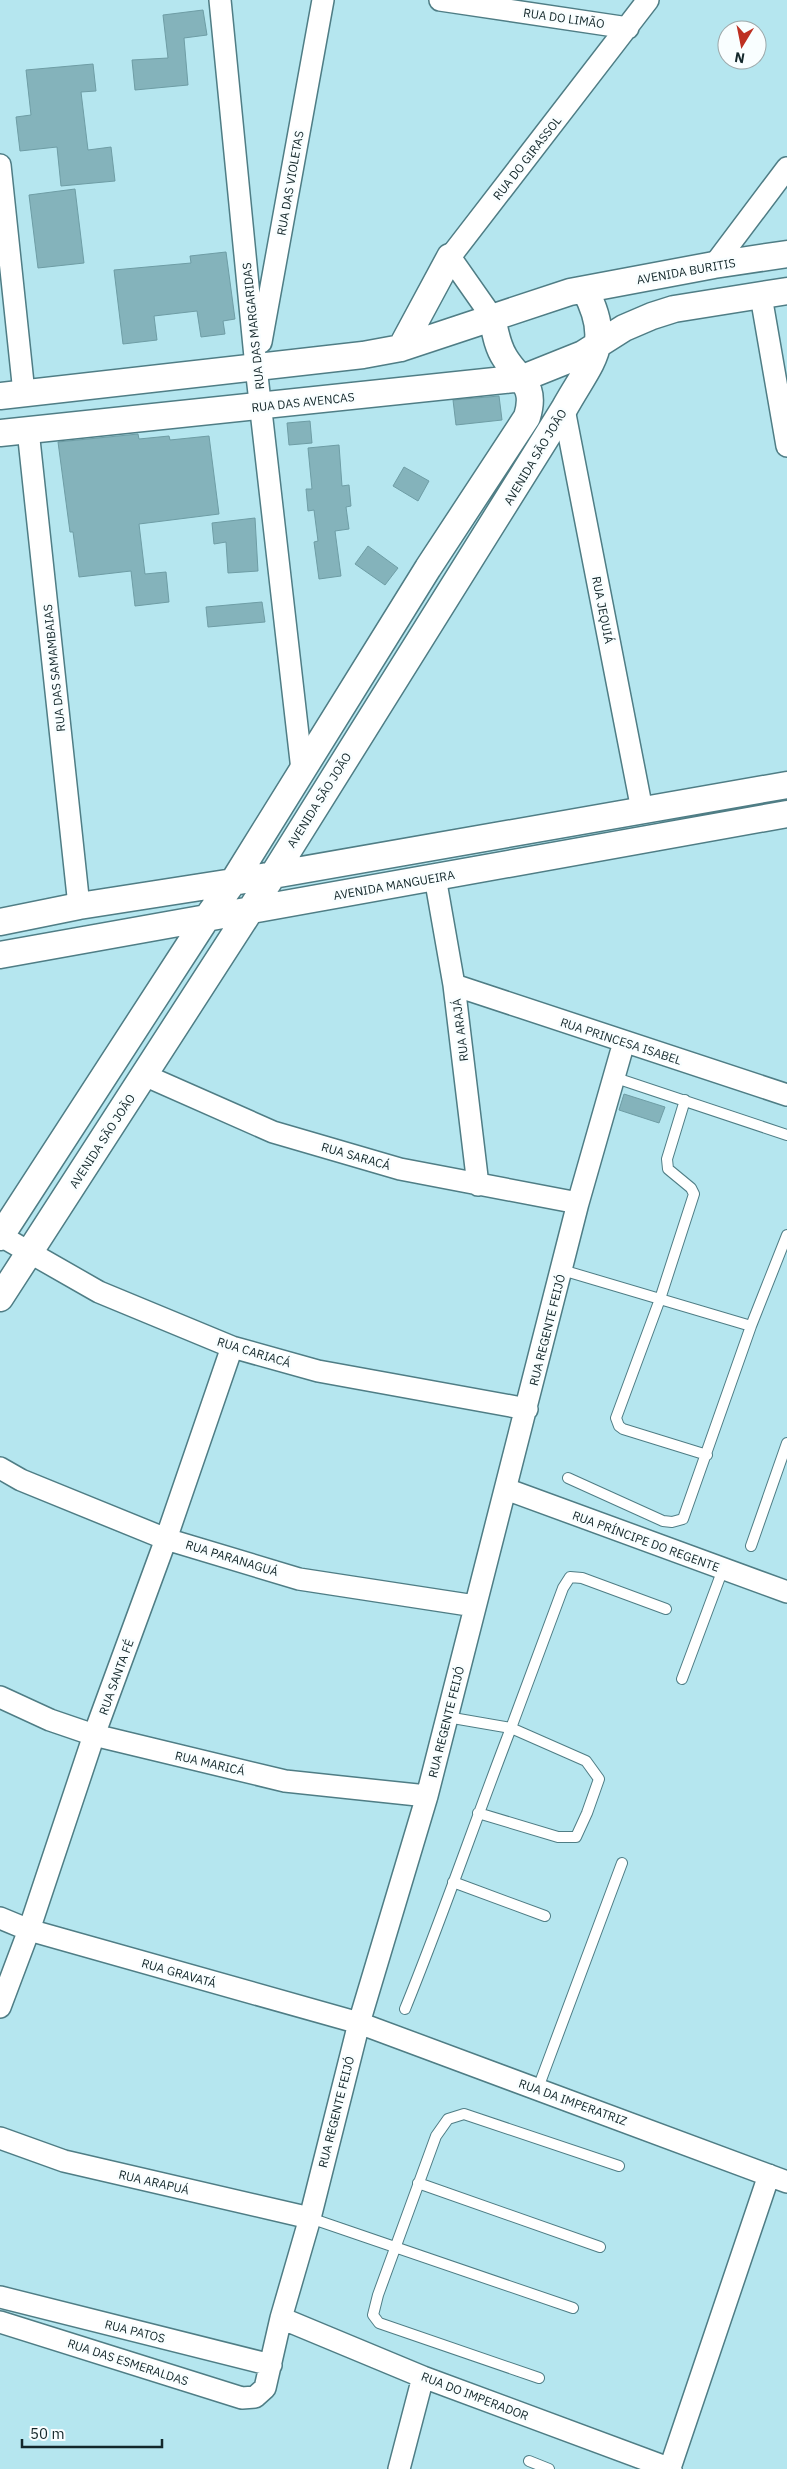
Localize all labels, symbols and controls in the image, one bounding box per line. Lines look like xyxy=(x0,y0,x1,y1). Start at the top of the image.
street label: RUA DO LIMÃO xyxy=(522,5,606,31)
north arrow xyxy=(717,20,767,70)
text: N xyxy=(733,48,746,68)
street label: RUA DO GIRASSOL xyxy=(490,113,564,203)
street label: RUA DAS VIOLETAS xyxy=(273,130,307,236)
street label: AVENIDA BURITIS xyxy=(635,255,737,287)
street label: RUA DAS MARGARIDAS xyxy=(239,262,267,390)
street label: RUA DAS AVENCAS xyxy=(251,389,355,415)
street label: AVENIDA SÃO JOÃO xyxy=(500,406,570,508)
street label: RUA JEQUIÁ xyxy=(589,575,617,645)
street label: RUA DAS SAMAMBAIAS xyxy=(40,603,68,733)
street label: AVENIDA SÃO JOÃO xyxy=(284,750,354,850)
street label: AVENIDA MANGUEIRA xyxy=(332,867,456,903)
street label: RUA ARAJÁ xyxy=(449,998,471,1062)
street label: RUA PRINCESA ISABEL xyxy=(559,1014,683,1068)
street label: AVENIDA SÃO JOÃO xyxy=(66,1091,138,1191)
street label: RUA SARACÁ xyxy=(320,1139,393,1173)
street label: RUA REGENTE FEIJÓ xyxy=(526,1273,568,1387)
street label: RUA CARIACÁ xyxy=(215,1334,293,1370)
street label: RUA PRÍNCIPE DO REGENTE xyxy=(570,1507,722,1575)
street label: RUA PARANAGUÁ xyxy=(184,1537,280,1579)
street label: RUA SANTA FÉ xyxy=(95,1637,137,1717)
street label: RUA REGENTE FEIJÓ xyxy=(425,1665,467,1779)
street label: RUA MARICÁ xyxy=(174,1748,247,1778)
street label: RUA GRAVATÁ xyxy=(140,1955,218,1991)
street label: RUA REGENTE FEIJÓ xyxy=(315,2055,357,2169)
street label: RUA DA IMPERATRIZ xyxy=(517,2075,629,2129)
street label: RUA ARAPUÁ xyxy=(117,2167,191,2197)
street label: RUA PATOS xyxy=(103,2316,167,2346)
street label: RUA DAS ESMERALDAS xyxy=(66,2335,190,2389)
street label: RUA DO IMPERADOR xyxy=(419,2369,531,2424)
scale bar xyxy=(22,2416,162,2448)
text: 50 m xyxy=(30,2424,65,2443)

